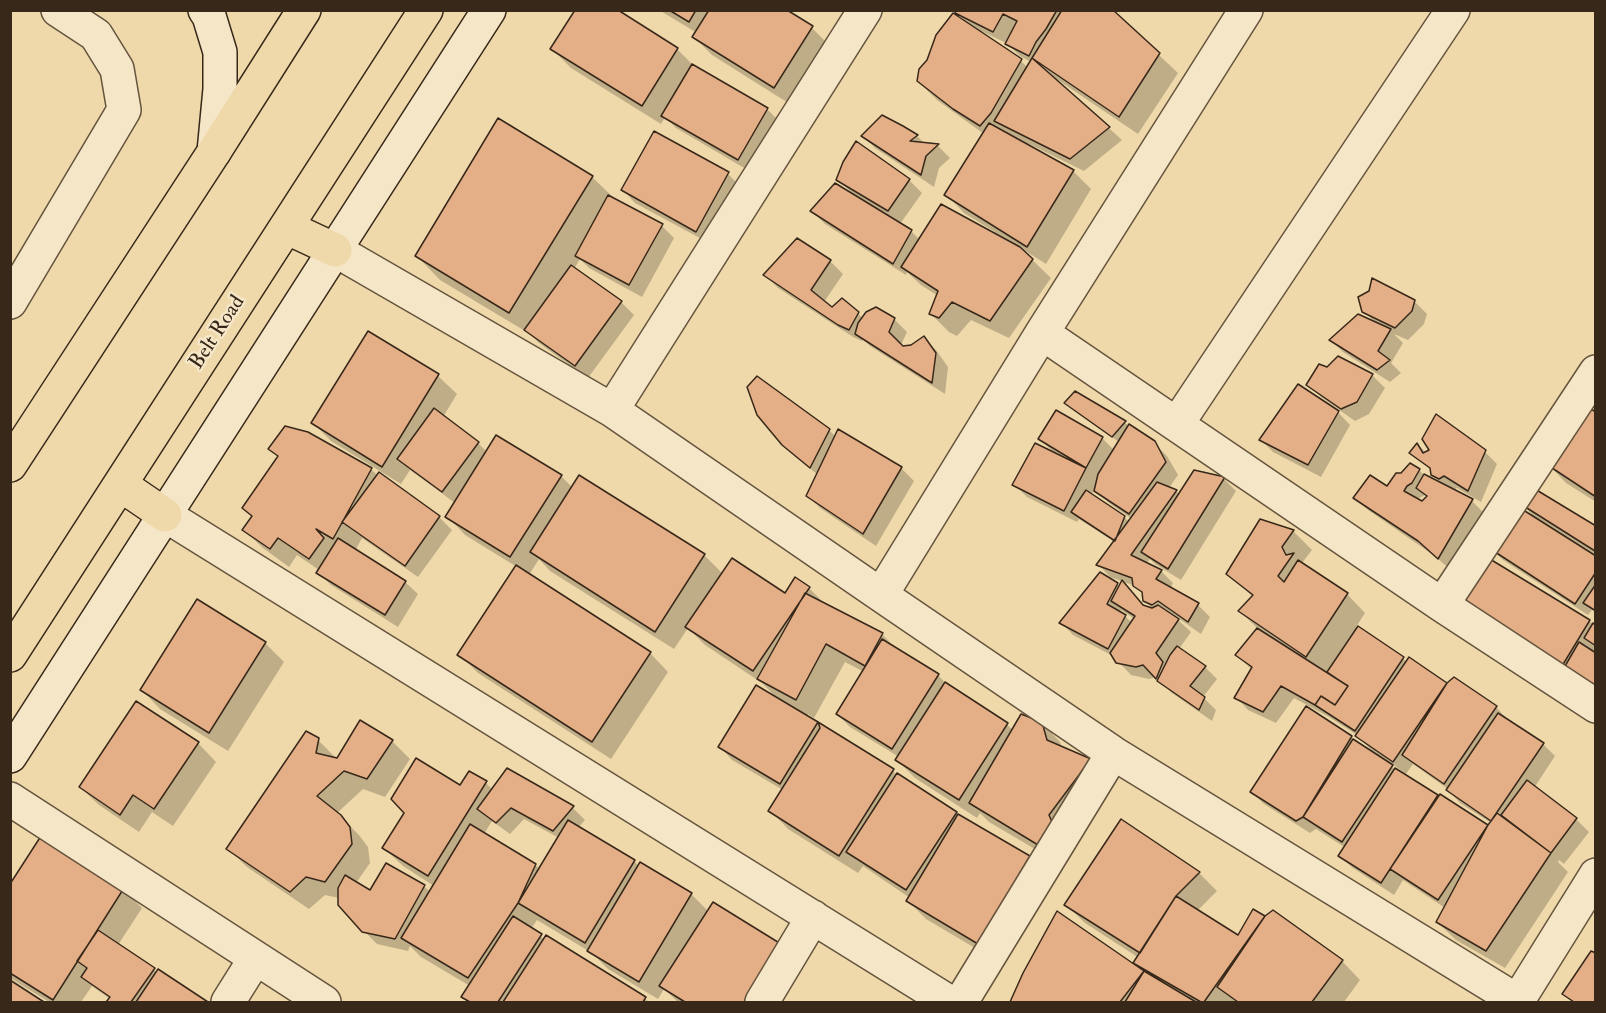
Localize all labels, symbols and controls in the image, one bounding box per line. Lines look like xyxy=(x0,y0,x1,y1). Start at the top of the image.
street label: Belt Road xyxy=(185,291,251,375)

